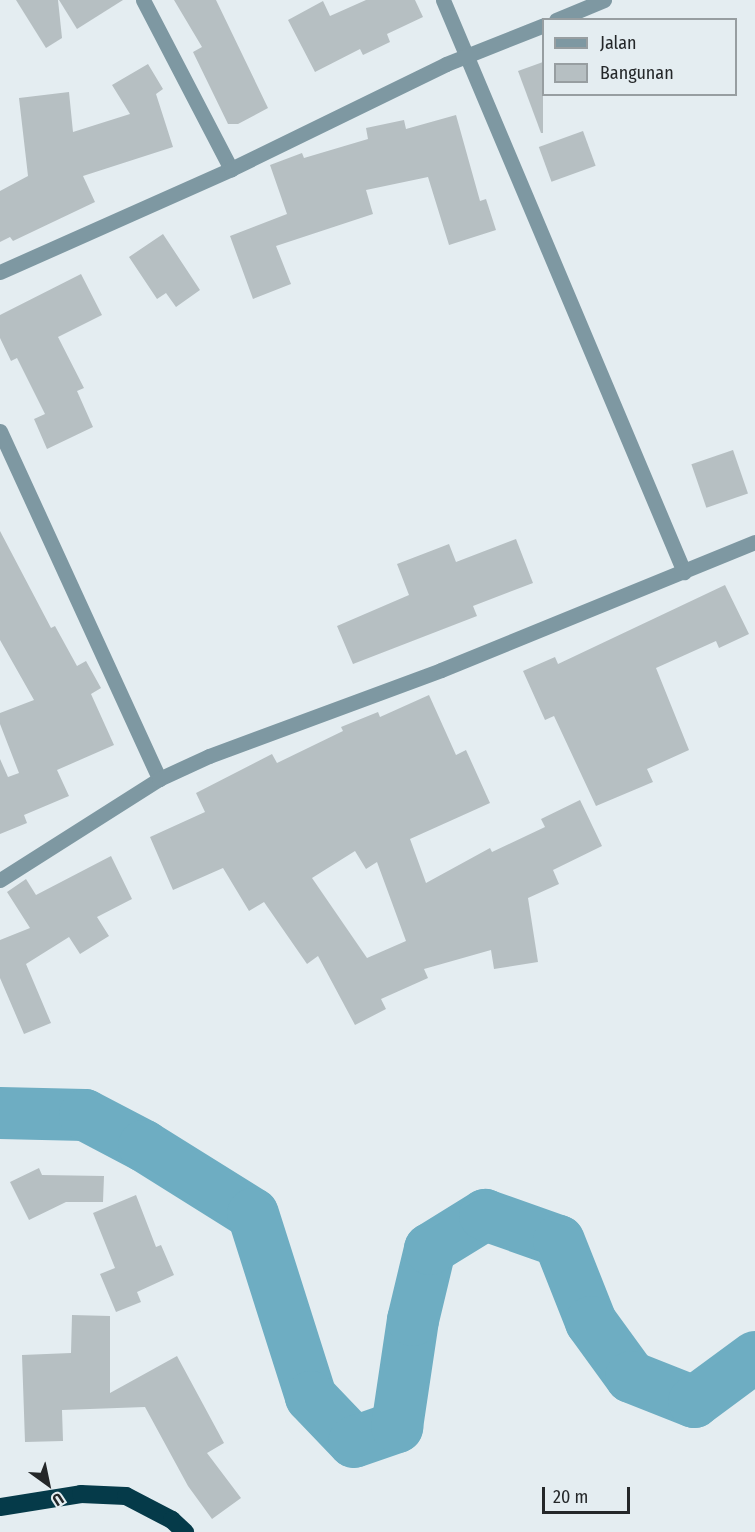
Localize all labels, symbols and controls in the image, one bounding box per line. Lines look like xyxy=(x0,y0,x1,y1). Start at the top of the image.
legend xyxy=(542,18,737,96)
text: Jalan xyxy=(600,32,637,54)
text: Bangunan xyxy=(600,62,674,84)
north arrow xyxy=(18,1454,78,1514)
scale bar xyxy=(545,1475,634,1513)
text: 20 m xyxy=(553,1486,588,1508)
text: U xyxy=(49,1489,67,1510)

